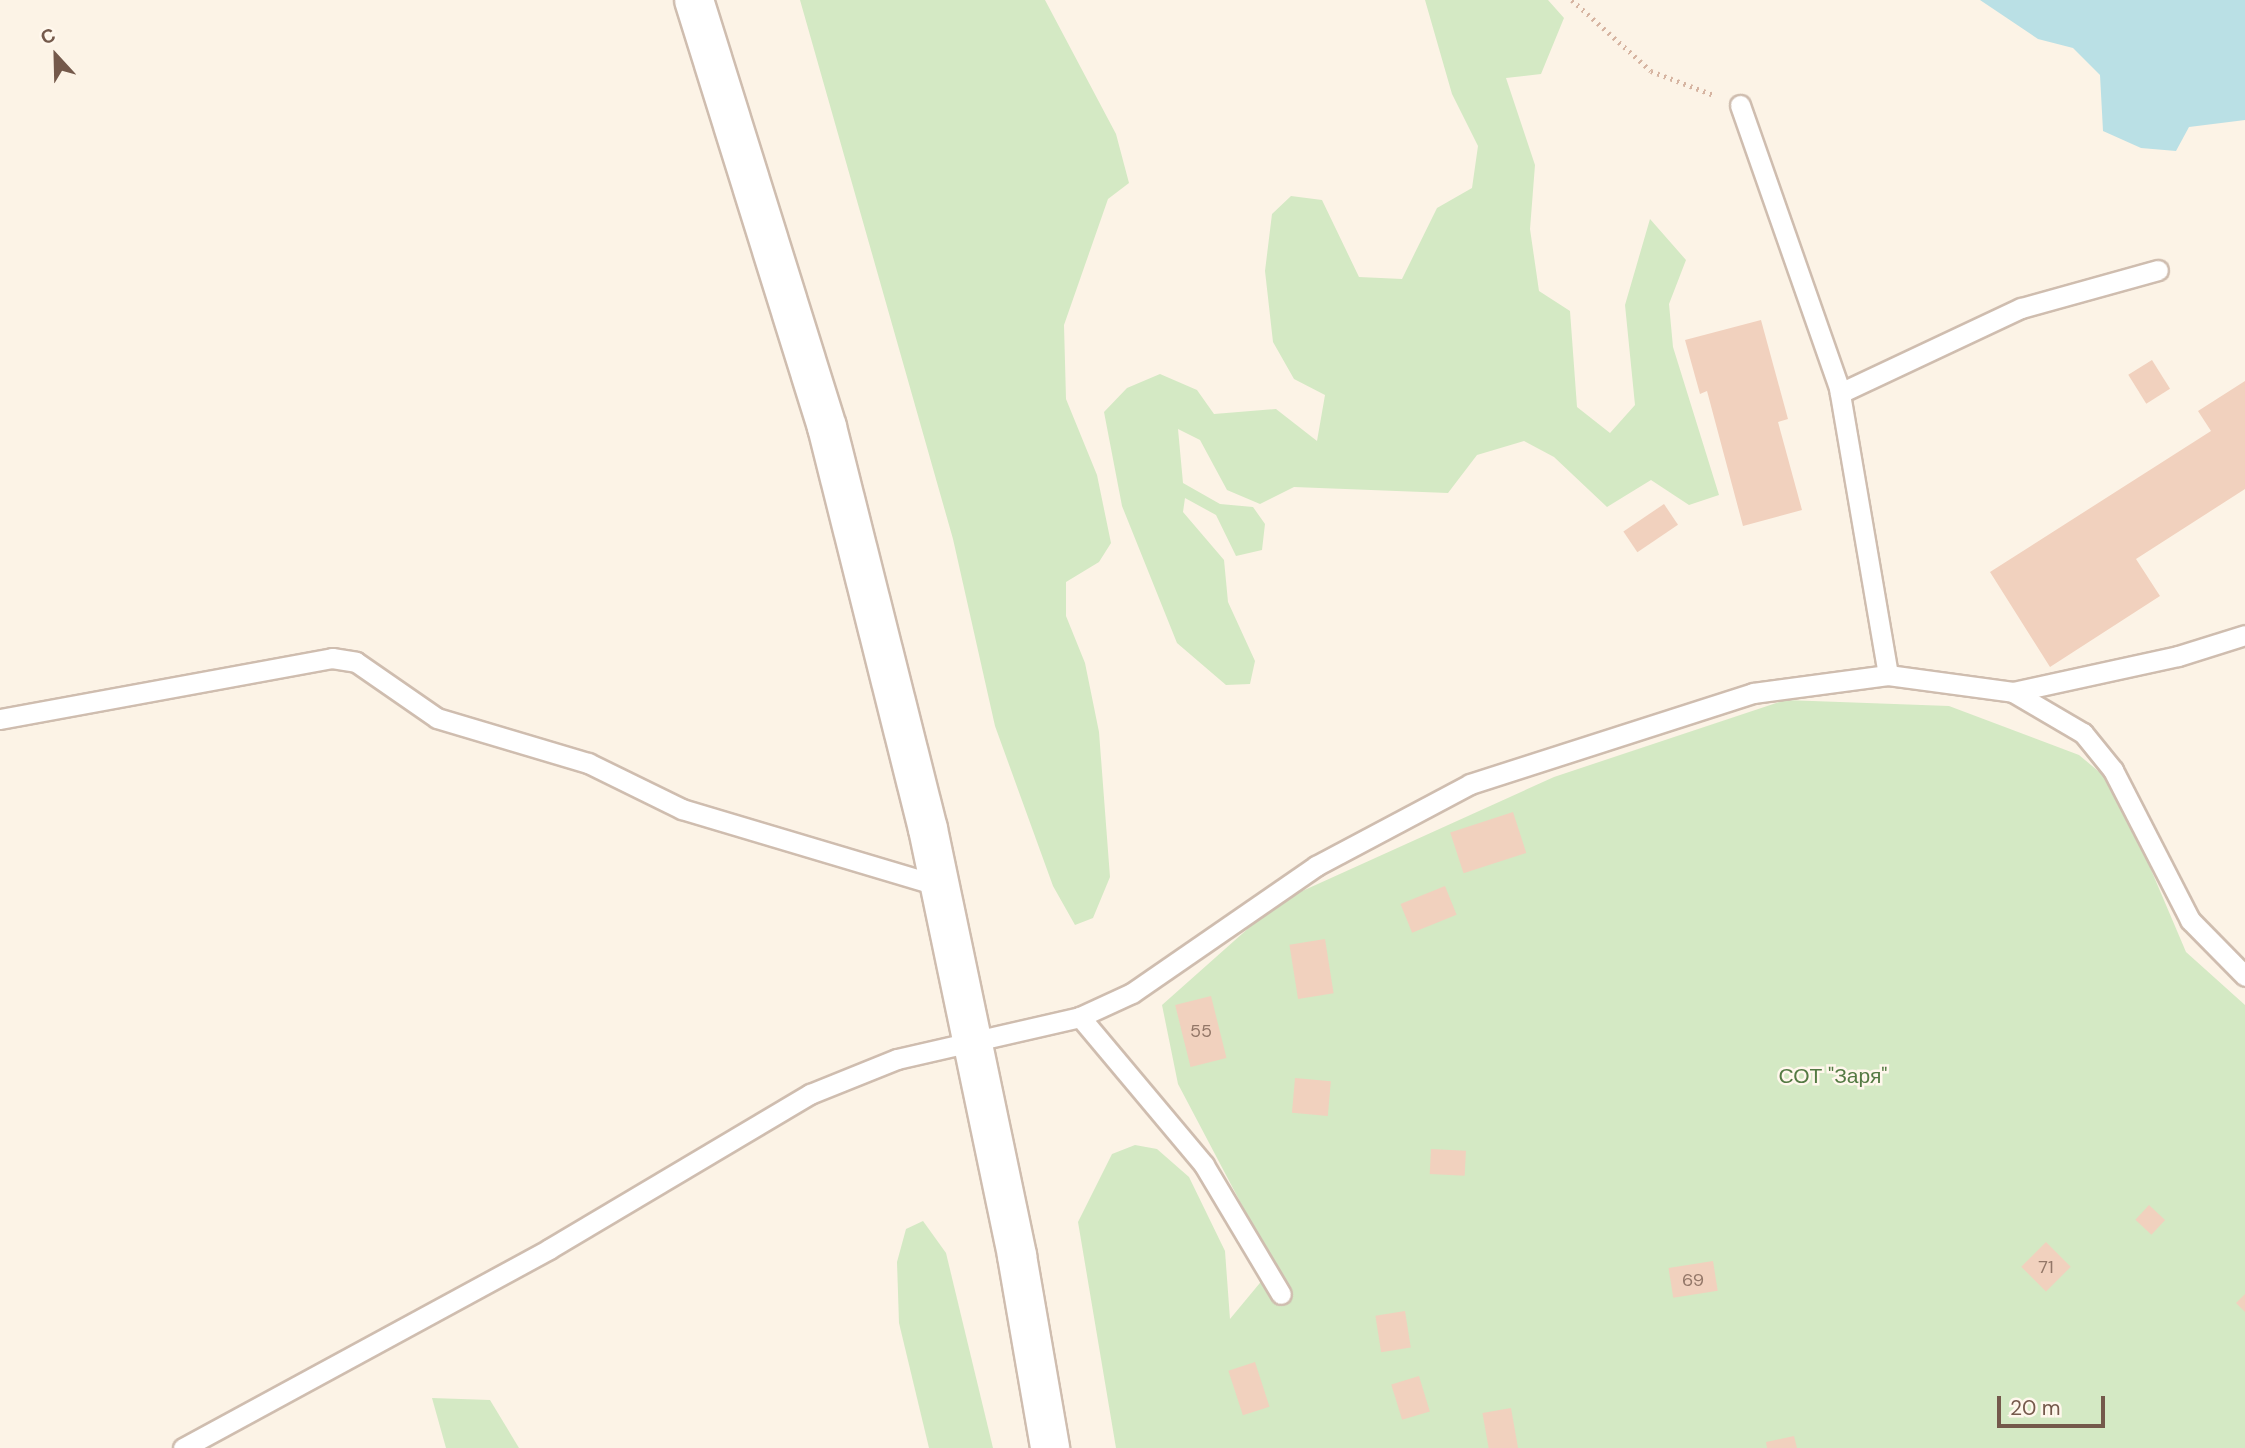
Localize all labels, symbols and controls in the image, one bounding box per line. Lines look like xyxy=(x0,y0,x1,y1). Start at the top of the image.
north arrow xyxy=(21,21,91,91)
text: С xyxy=(37,22,59,50)
house number: 55 xyxy=(1190,1020,1212,1042)
park label: СОТ "Заря" xyxy=(1779,1063,1887,1089)
house number: 71 xyxy=(2038,1256,2054,1278)
house number: 69 xyxy=(1682,1269,1704,1291)
scale bar xyxy=(2000,1382,2108,1426)
text: 20 m xyxy=(2010,1394,2061,1422)

